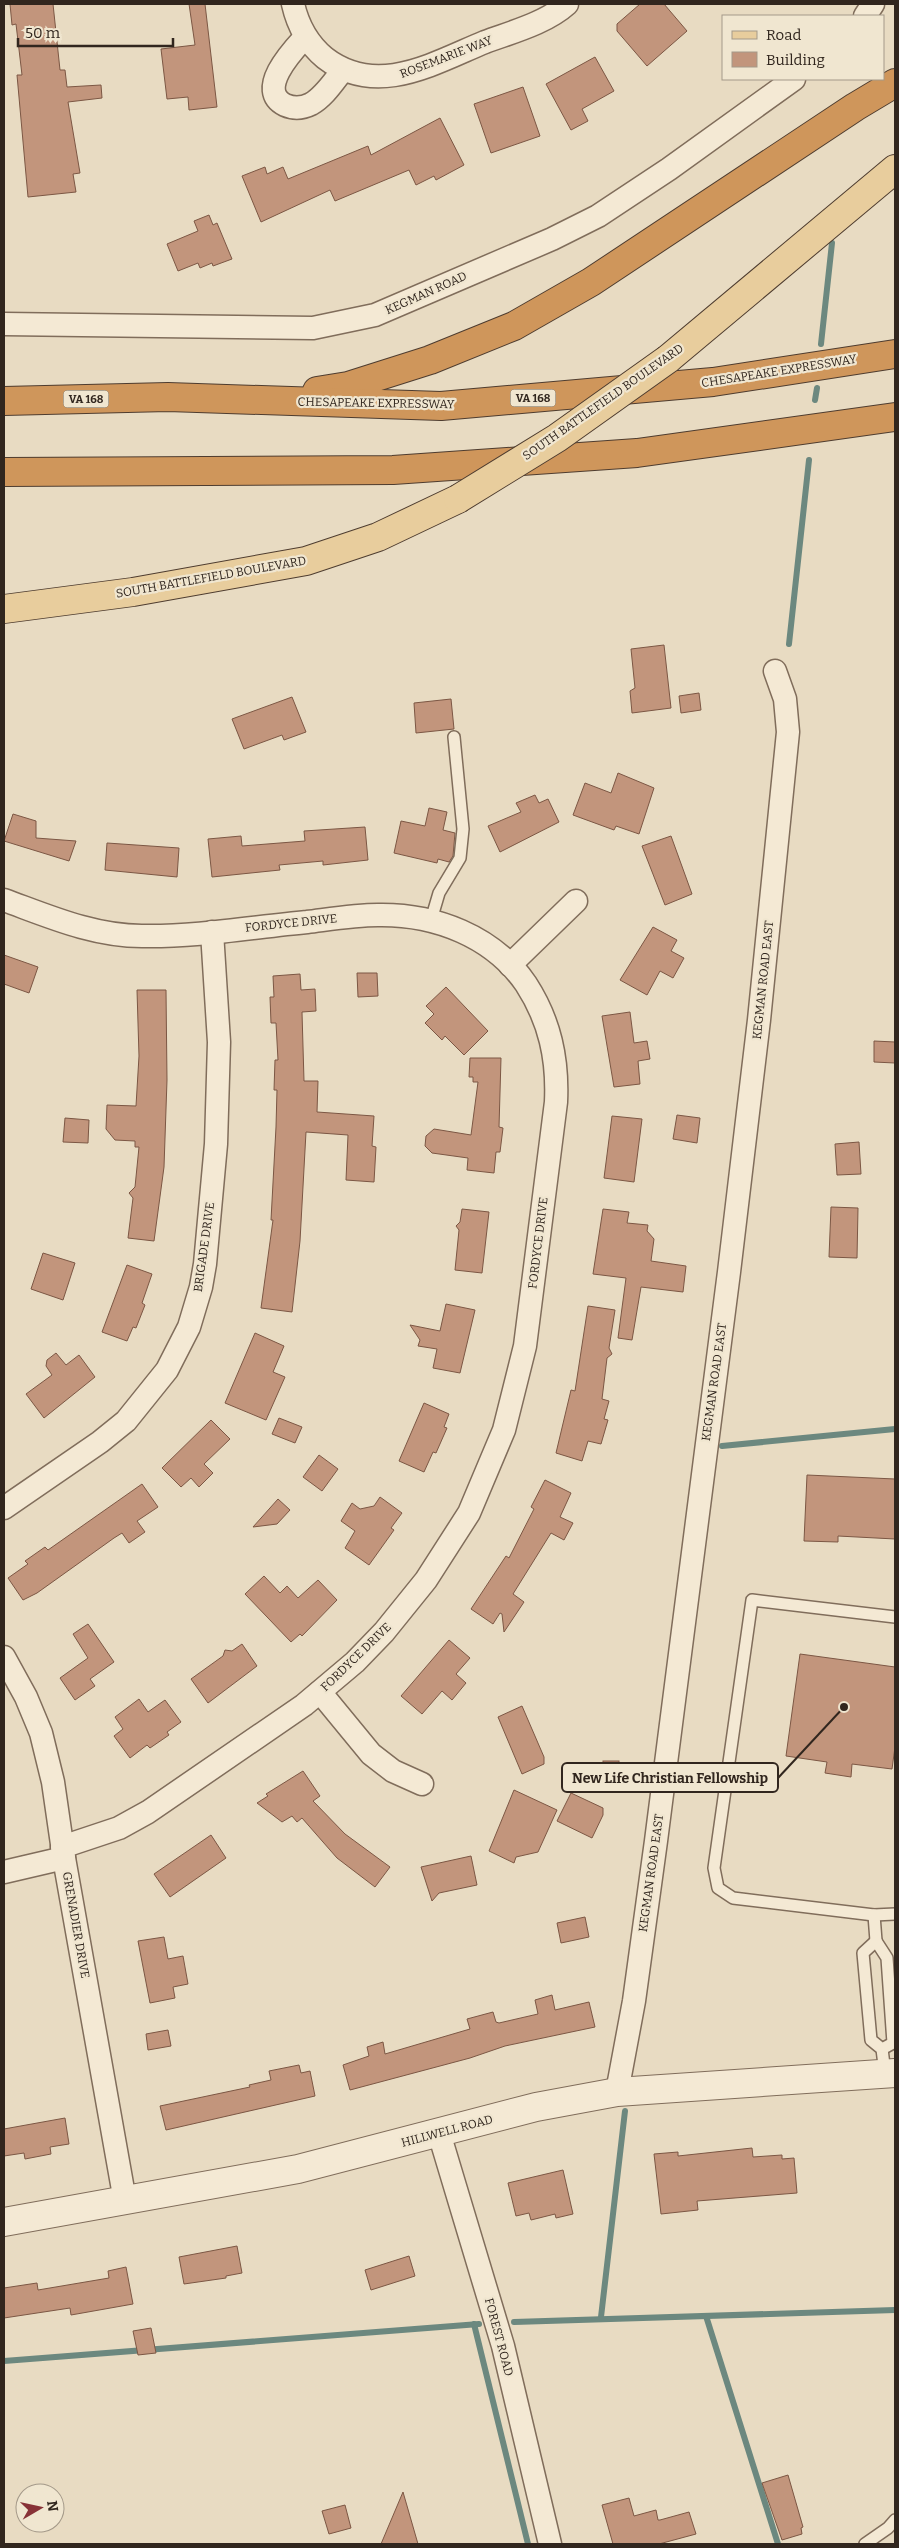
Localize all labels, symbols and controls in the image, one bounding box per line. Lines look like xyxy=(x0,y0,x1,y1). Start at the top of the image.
scale bar xyxy=(18,15,172,47)
legend xyxy=(722,15,884,80)
text: 50 m xyxy=(25,24,61,42)
text: Road xyxy=(766,26,801,44)
street label: ROSEMARIE WAY xyxy=(398,33,494,81)
text: Building xyxy=(766,51,825,69)
street label: KEGMAN ROAD xyxy=(383,269,469,317)
street label: SOUTH BATTLEFIELD BOULEVARD xyxy=(520,341,686,463)
street label: CHESAPEAKE EXPRESSWAY xyxy=(700,352,858,390)
road number: VA 168 xyxy=(510,389,556,406)
road number: VA 168 xyxy=(64,390,108,408)
street label: CHESAPEAKE EXPRESSWAY xyxy=(297,395,455,411)
street label: SOUTH BATTLEFIELD BOULEVARD xyxy=(115,553,307,601)
street label: FORDYCE DRIVE xyxy=(244,911,338,935)
street label: KEGMAN ROAD EAST xyxy=(750,920,776,1040)
street label: FORDYCE DRIVE xyxy=(525,1196,551,1290)
street label: BRIGADE DRIVE xyxy=(191,1201,217,1293)
street label: KEGMAN ROAD EAST xyxy=(699,1322,729,1442)
street label: FORDYCE DRIVE xyxy=(318,1620,394,1694)
callout: New Life Christian Fellowship xyxy=(562,1763,778,1792)
text: New Life Christian Fellowship xyxy=(572,1770,768,1787)
street label: KEGMAN ROAD EAST xyxy=(636,1813,666,1933)
street label: GRENADIER DRIVE xyxy=(60,1871,92,1979)
street label: HILLWELL ROAD xyxy=(400,2112,494,2150)
street label: FOREST ROAD xyxy=(482,2297,516,2377)
north arrow xyxy=(15,2483,65,2533)
text: N xyxy=(43,2499,62,2513)

